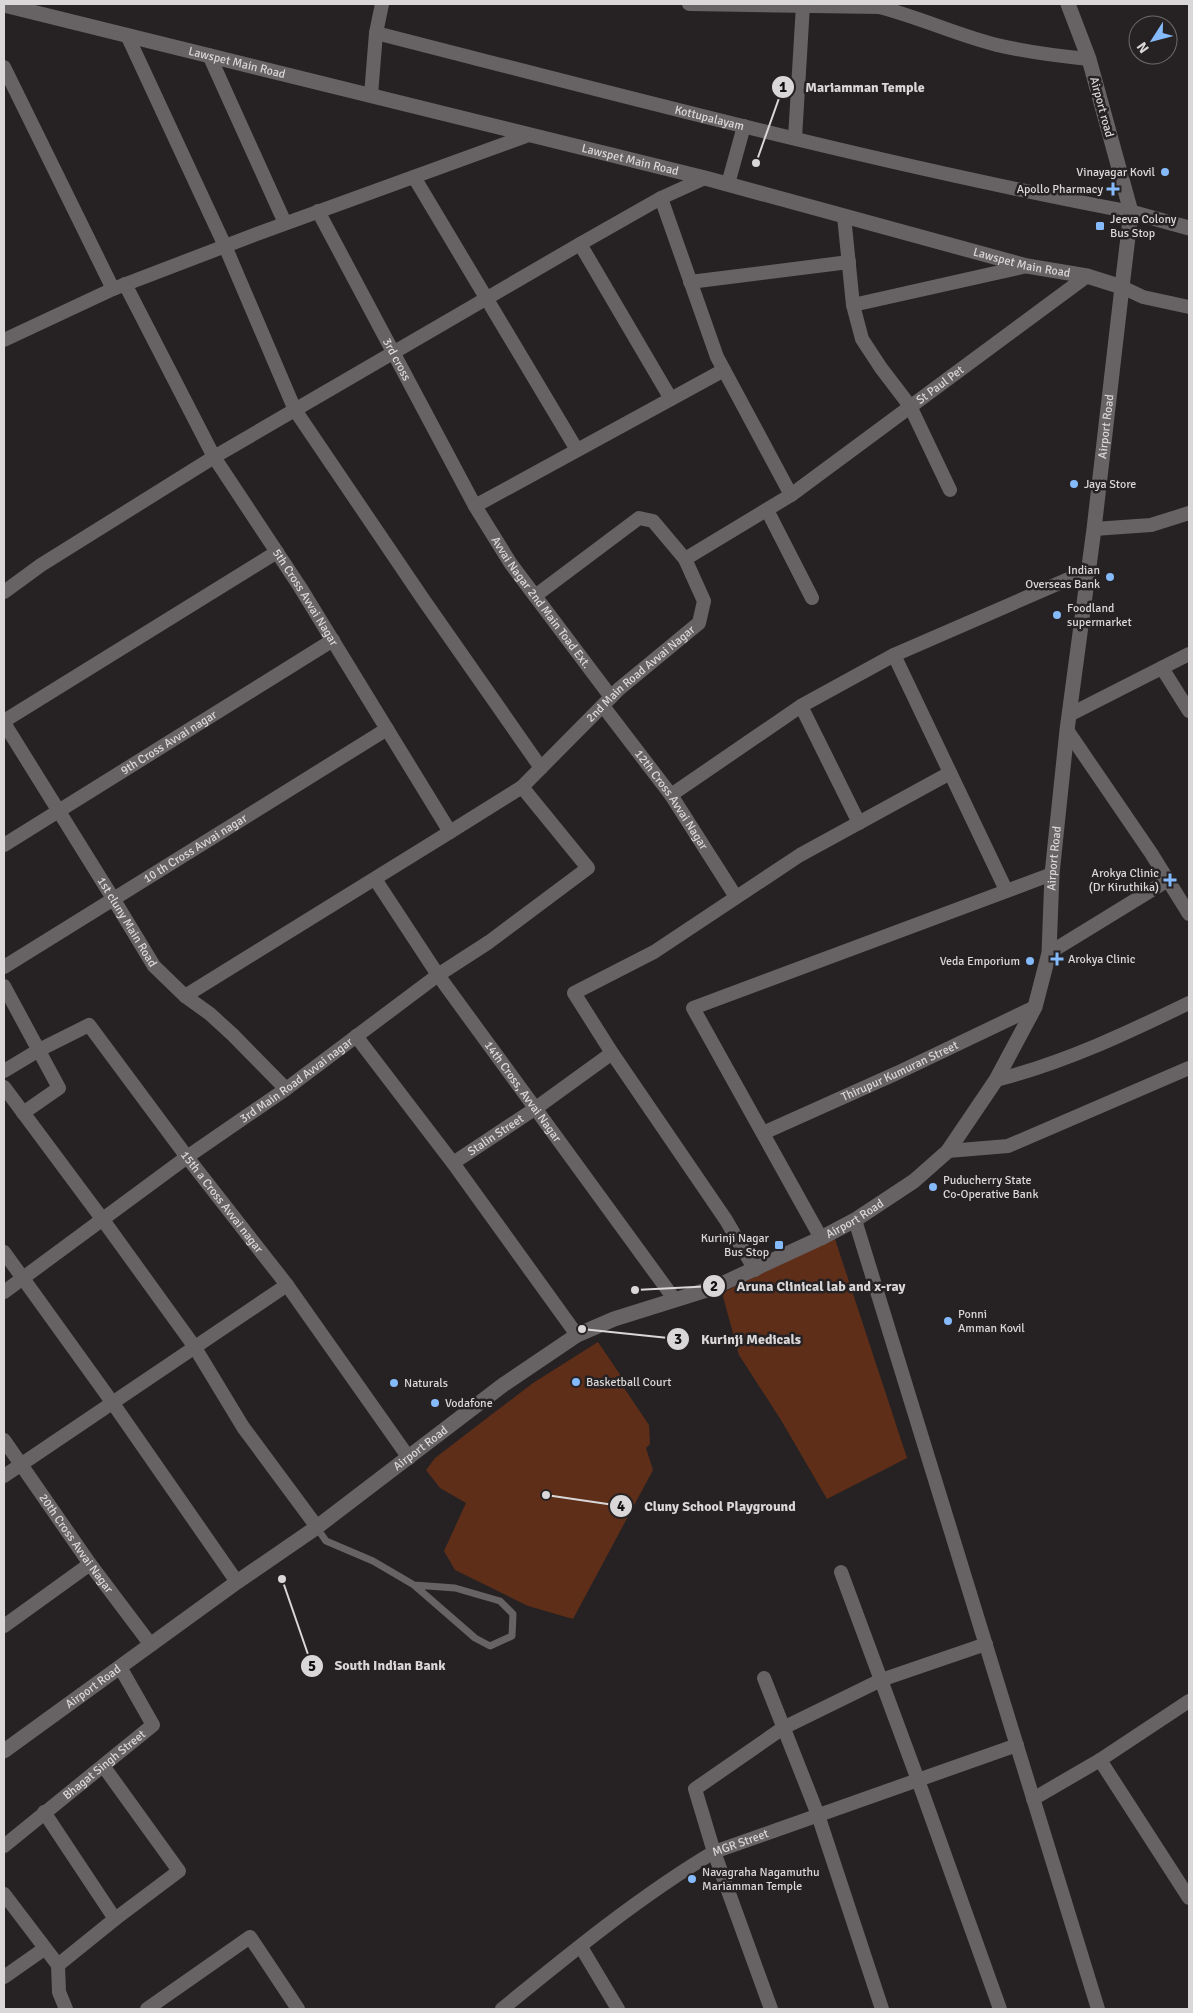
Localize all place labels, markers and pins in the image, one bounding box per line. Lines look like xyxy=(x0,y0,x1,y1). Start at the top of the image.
callout: Mariamman Temple xyxy=(770,72,935,101)
place label: Vinayagar Kovil xyxy=(1076,165,1155,180)
marker: Vinayagar Kovil xyxy=(1159,166,1171,178)
place label: Apollo Pharmacy xyxy=(1017,182,1103,197)
marker: Apollo Pharmacy xyxy=(1107,183,1119,195)
place label: Jeeva Colony Bus Stop xyxy=(1110,212,1177,241)
marker: Jeeva Colony Bus Stop xyxy=(1094,220,1106,232)
place label: Jaya Store xyxy=(1084,477,1136,492)
marker: Jaya Store xyxy=(1068,478,1080,490)
place label: Indian Overseas Bank xyxy=(1025,563,1100,592)
marker: Indian Overseas Bank xyxy=(1104,571,1116,583)
place label: Foodland supermarket xyxy=(1067,601,1132,630)
marker: Foodland supermarket xyxy=(1051,609,1063,621)
place label: Arokya Clinic (Dr Kiruthika) xyxy=(1089,866,1159,895)
marker: Arokya Clinic (Dr Kiruthika) xyxy=(1163,873,1177,887)
marker: Arokya Clinic xyxy=(1050,952,1064,966)
place label: Arokya Clinic xyxy=(1068,952,1136,967)
place label: Veda Emporium xyxy=(940,954,1020,969)
marker: Veda Emporium xyxy=(1024,955,1036,967)
place label: Puducherry State Co-Operative Bank xyxy=(943,1173,1038,1202)
marker: Puducherry State Co-Operative Bank xyxy=(927,1181,939,1193)
place label: Kurinji Nagar Bus Stop xyxy=(701,1231,770,1260)
marker: Kurinji Nagar Bus Stop xyxy=(773,1239,785,1251)
callout: Aruna Clinical lab and x-ray xyxy=(702,1271,916,1300)
place label: Ponni Amman Kovil xyxy=(958,1307,1025,1336)
marker: Ponni Amman Kovil xyxy=(942,1315,954,1327)
callout: Kurinji Medicals xyxy=(666,1324,811,1353)
place label: Basketball Court xyxy=(586,1375,671,1390)
place label: Naturals xyxy=(404,1376,448,1391)
marker: Basketball Court xyxy=(570,1376,582,1388)
marker: Naturals xyxy=(388,1377,400,1389)
place label: Vodafone xyxy=(445,1396,493,1411)
marker: Vodafone xyxy=(429,1397,441,1409)
callout: Cluny School Playground xyxy=(609,1492,805,1521)
callout: South Indian Bank xyxy=(299,1651,456,1680)
place label: Navagraha Nagamuthu Mariamman Temple xyxy=(702,1865,820,1894)
marker: Navagraha Nagamuthu Mariamman Temple xyxy=(686,1873,698,1885)

